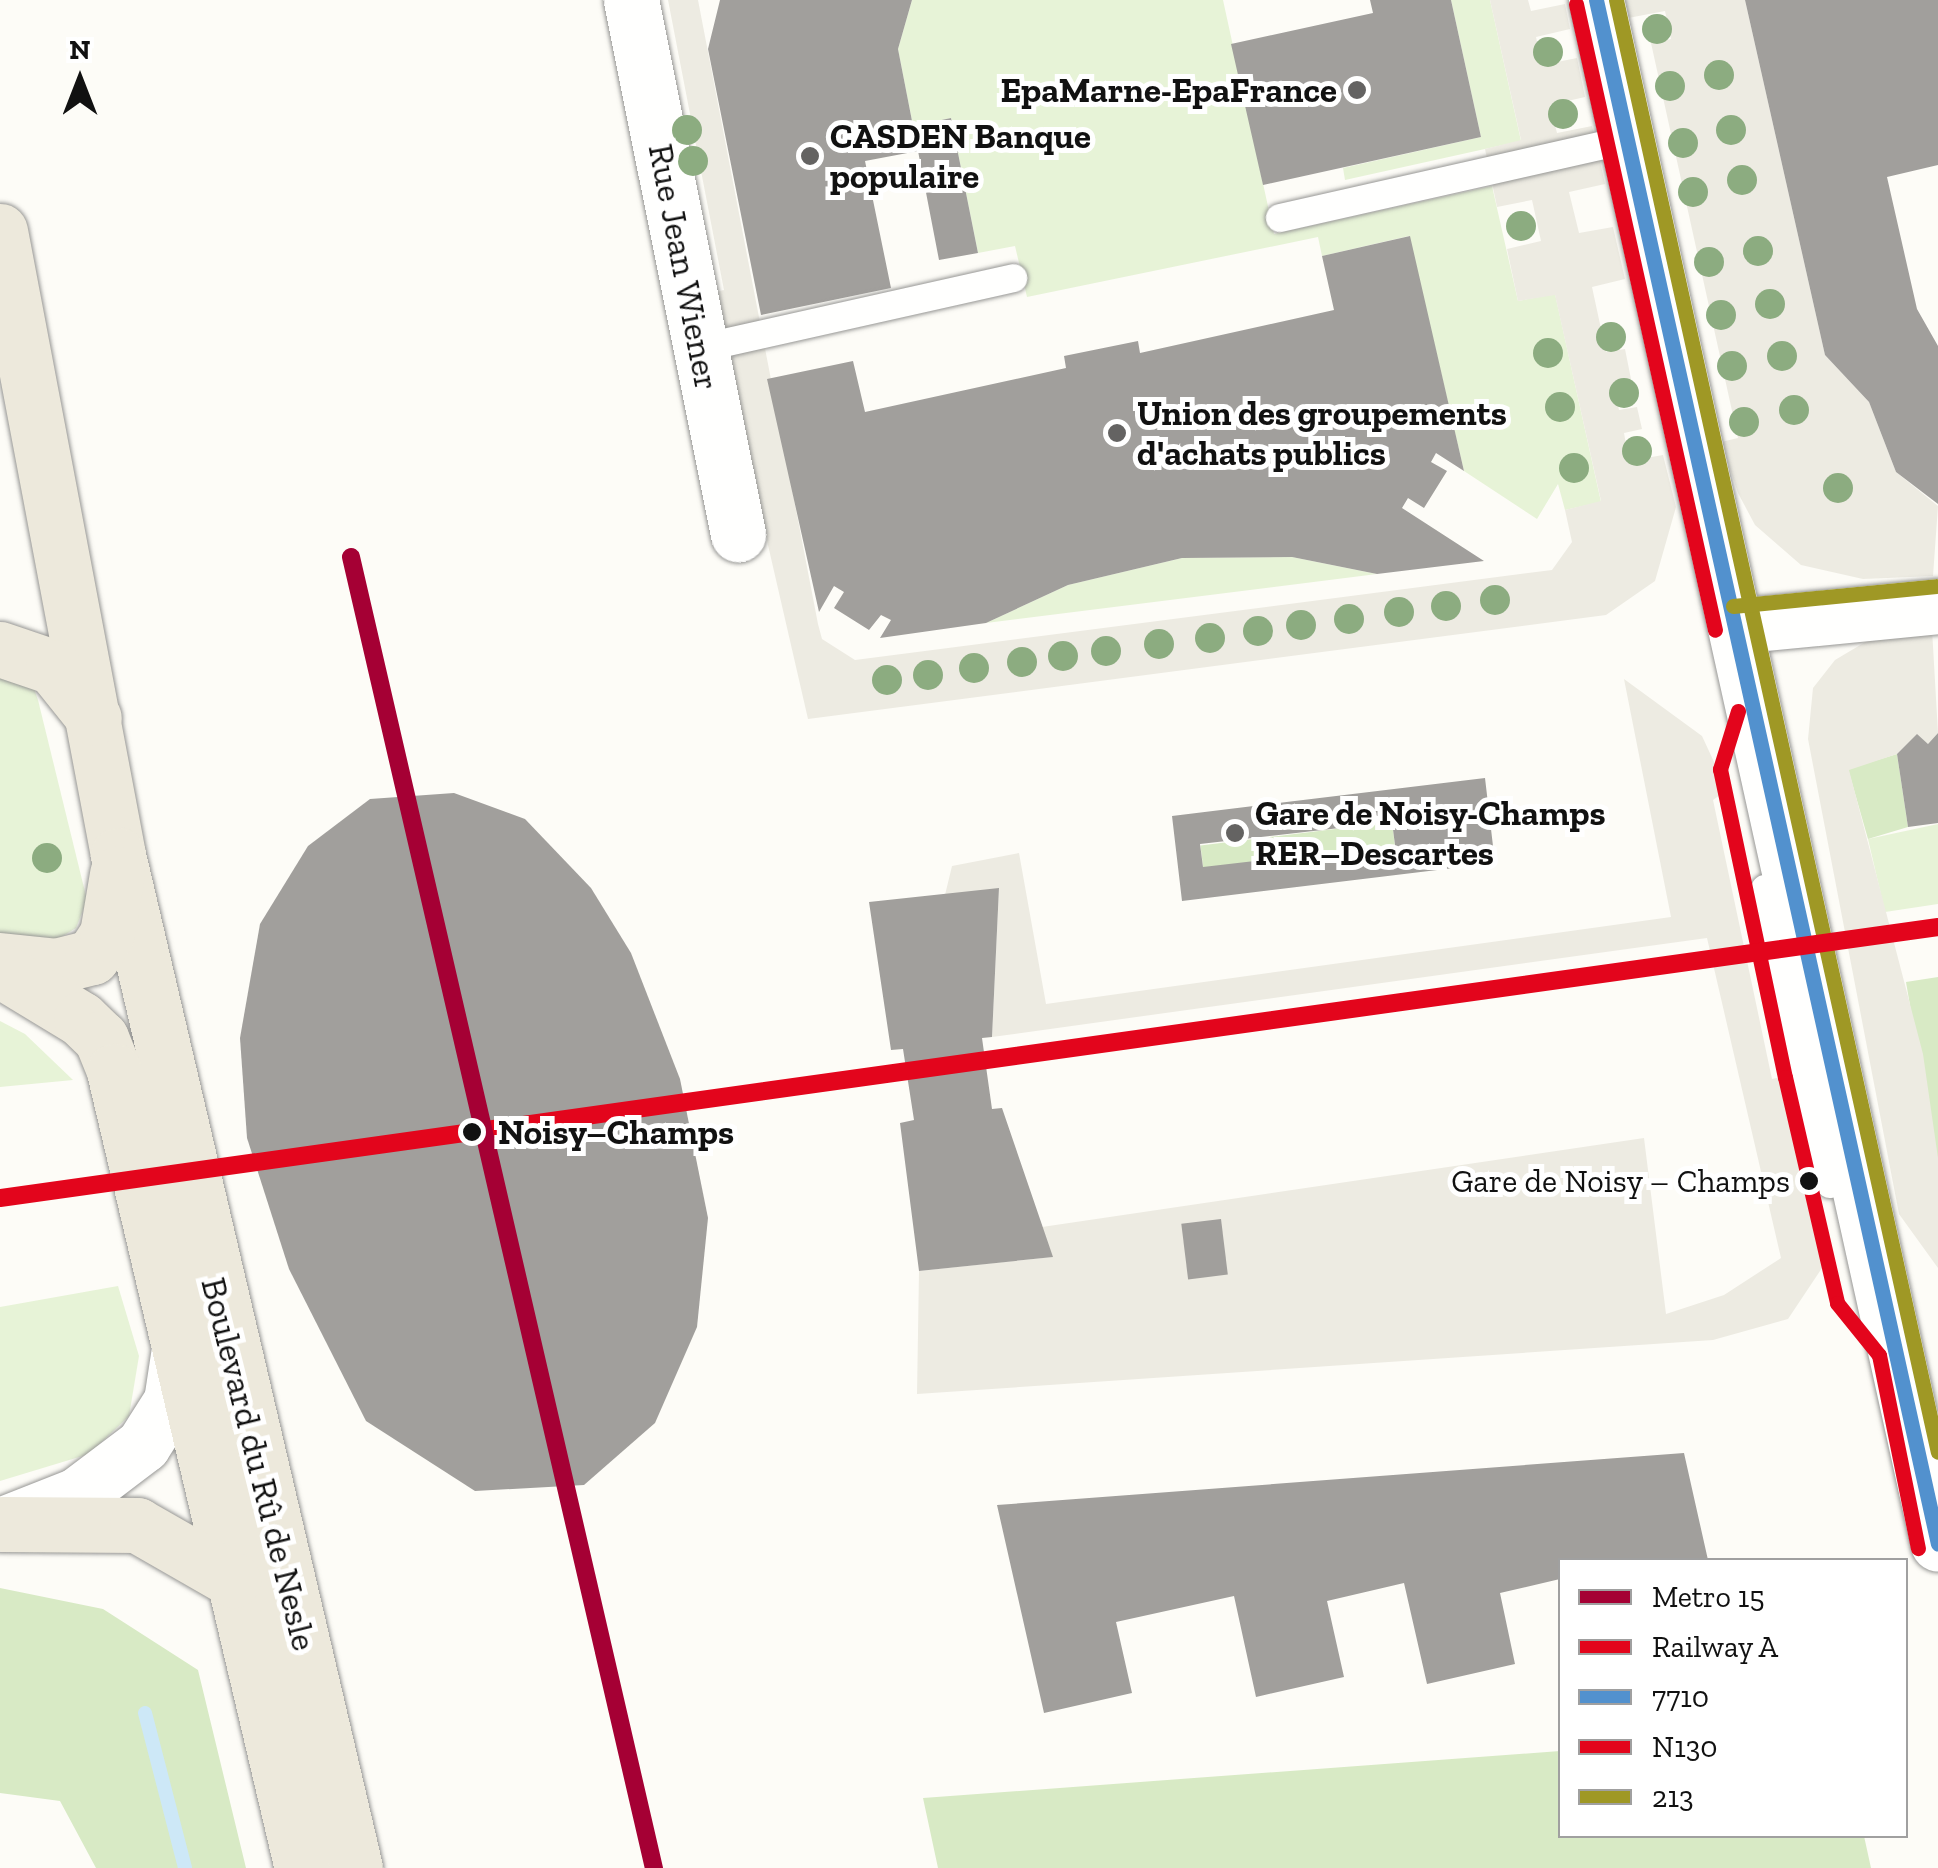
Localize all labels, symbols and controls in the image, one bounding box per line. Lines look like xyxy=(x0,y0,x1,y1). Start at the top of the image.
north arrow xyxy=(30,30,130,130)
text: N xyxy=(69,33,91,66)
place label: EpaMarne-EpaFrance xyxy=(1000,69,1337,111)
marker: EpaMarne-EpaFrance xyxy=(1346,79,1368,101)
place label: CASDEN Banque populaire xyxy=(830,115,1091,197)
street label: Rue Jean Wiener xyxy=(639,139,729,395)
marker: CASDEN Banque populaire xyxy=(799,145,821,167)
place label: Union des groupements d'achats publics xyxy=(1137,392,1507,474)
marker: Union des groupements d'achats publics xyxy=(1106,422,1128,444)
place label: Gare de Noisy-Champs RER–Descartes xyxy=(1255,792,1606,874)
marker: Gare de Noisy-Champs RER–Descartes xyxy=(1224,822,1246,844)
place label: Noisy–Champs xyxy=(498,1111,734,1153)
marker: Noisy–Champs xyxy=(455,1115,489,1149)
place label: Gare de Noisy – Champs xyxy=(1450,1162,1790,1200)
marker: Gare de Noisy – Champs xyxy=(1799,1171,1819,1191)
street label: Boulevard du Rû de Nesle xyxy=(192,1273,326,1655)
legend xyxy=(1558,1558,1908,1838)
text: Metro 15 xyxy=(1652,1579,1765,1615)
text: Railway A xyxy=(1652,1629,1778,1665)
text: 7710 xyxy=(1652,1679,1709,1715)
text: N130 xyxy=(1652,1729,1718,1765)
text: 213 xyxy=(1652,1779,1694,1815)

